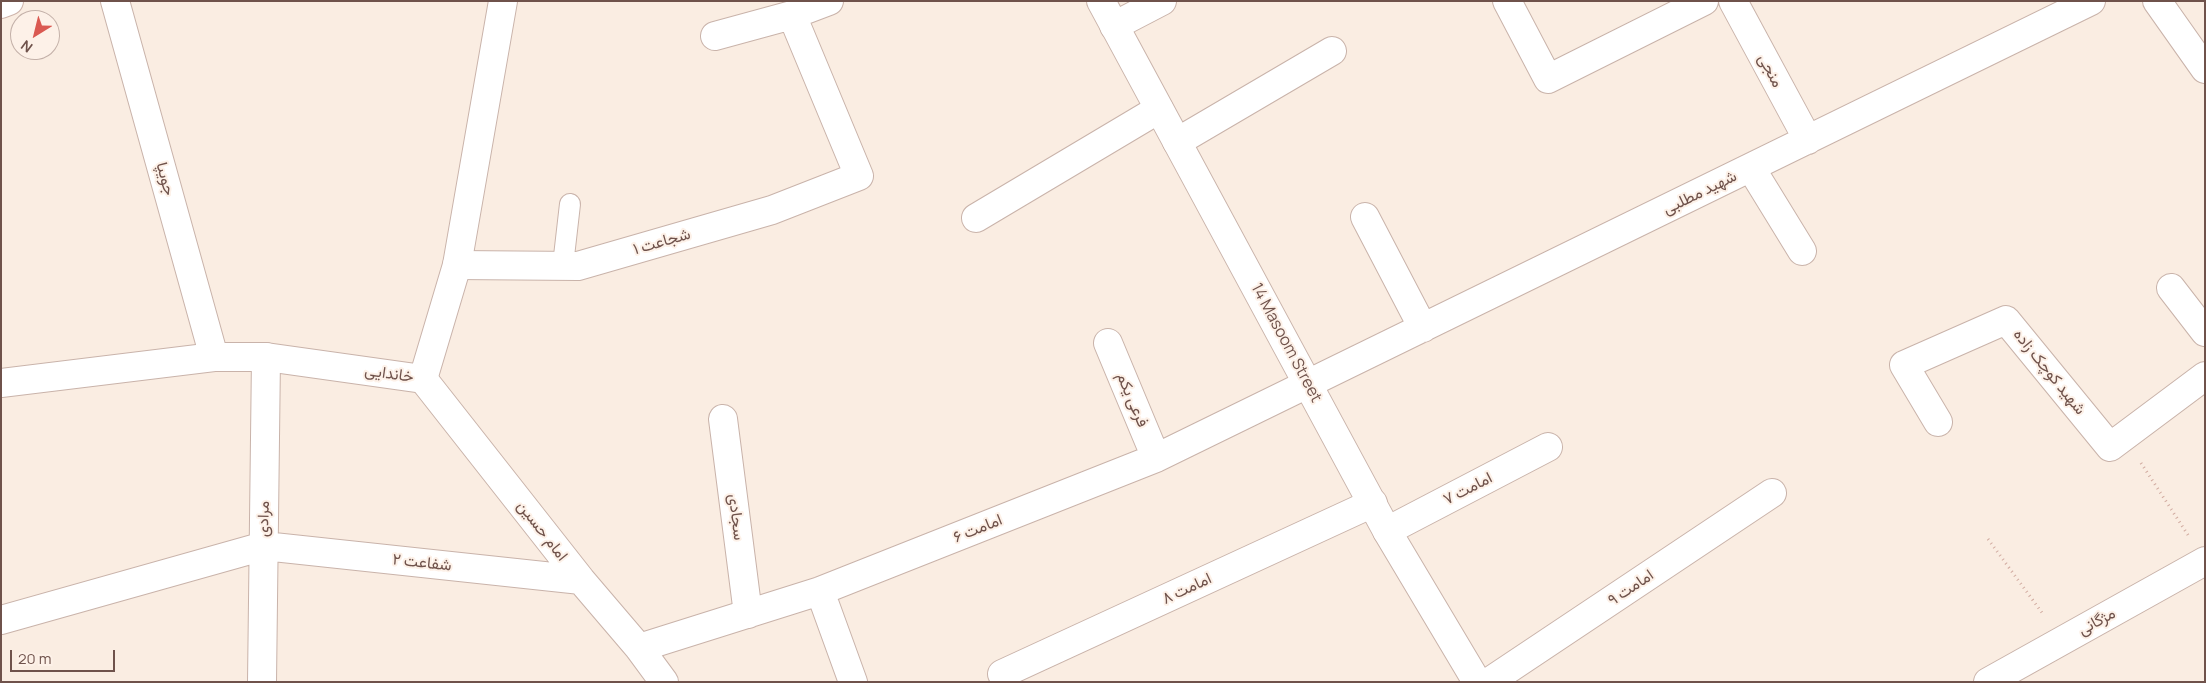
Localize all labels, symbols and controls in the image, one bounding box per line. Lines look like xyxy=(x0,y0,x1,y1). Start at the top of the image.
north arrow xyxy=(10,10,60,60)
text: N xyxy=(17,36,36,57)
street label: منجی xyxy=(1753,51,1787,91)
street label: جویپا xyxy=(151,160,179,198)
street label: شهید مطلبی xyxy=(1660,167,1740,219)
street label: شجاعت ۱ xyxy=(631,225,693,259)
street label: 14 Masoom Street xyxy=(1246,280,1326,406)
street label: شهید کوچک زاده xyxy=(2009,325,2089,419)
street label: خاندایی xyxy=(363,361,415,387)
street label: فرعی یکم xyxy=(1112,370,1152,430)
street label: امامت ۷ xyxy=(1440,469,1496,509)
street label: سجادی xyxy=(724,493,748,541)
street label: امام حسین xyxy=(512,497,572,565)
street label: مرادی xyxy=(254,501,274,537)
street label: امامت ۶ xyxy=(951,511,1005,547)
street label: شفاعت ۲ xyxy=(391,550,453,576)
street label: امامت ۹ xyxy=(1605,566,1657,610)
street label: امامت ۸ xyxy=(1159,569,1215,609)
street label: مژگانی xyxy=(2075,604,2119,640)
scale bar xyxy=(12,640,118,672)
text: 20 m xyxy=(18,648,51,669)

